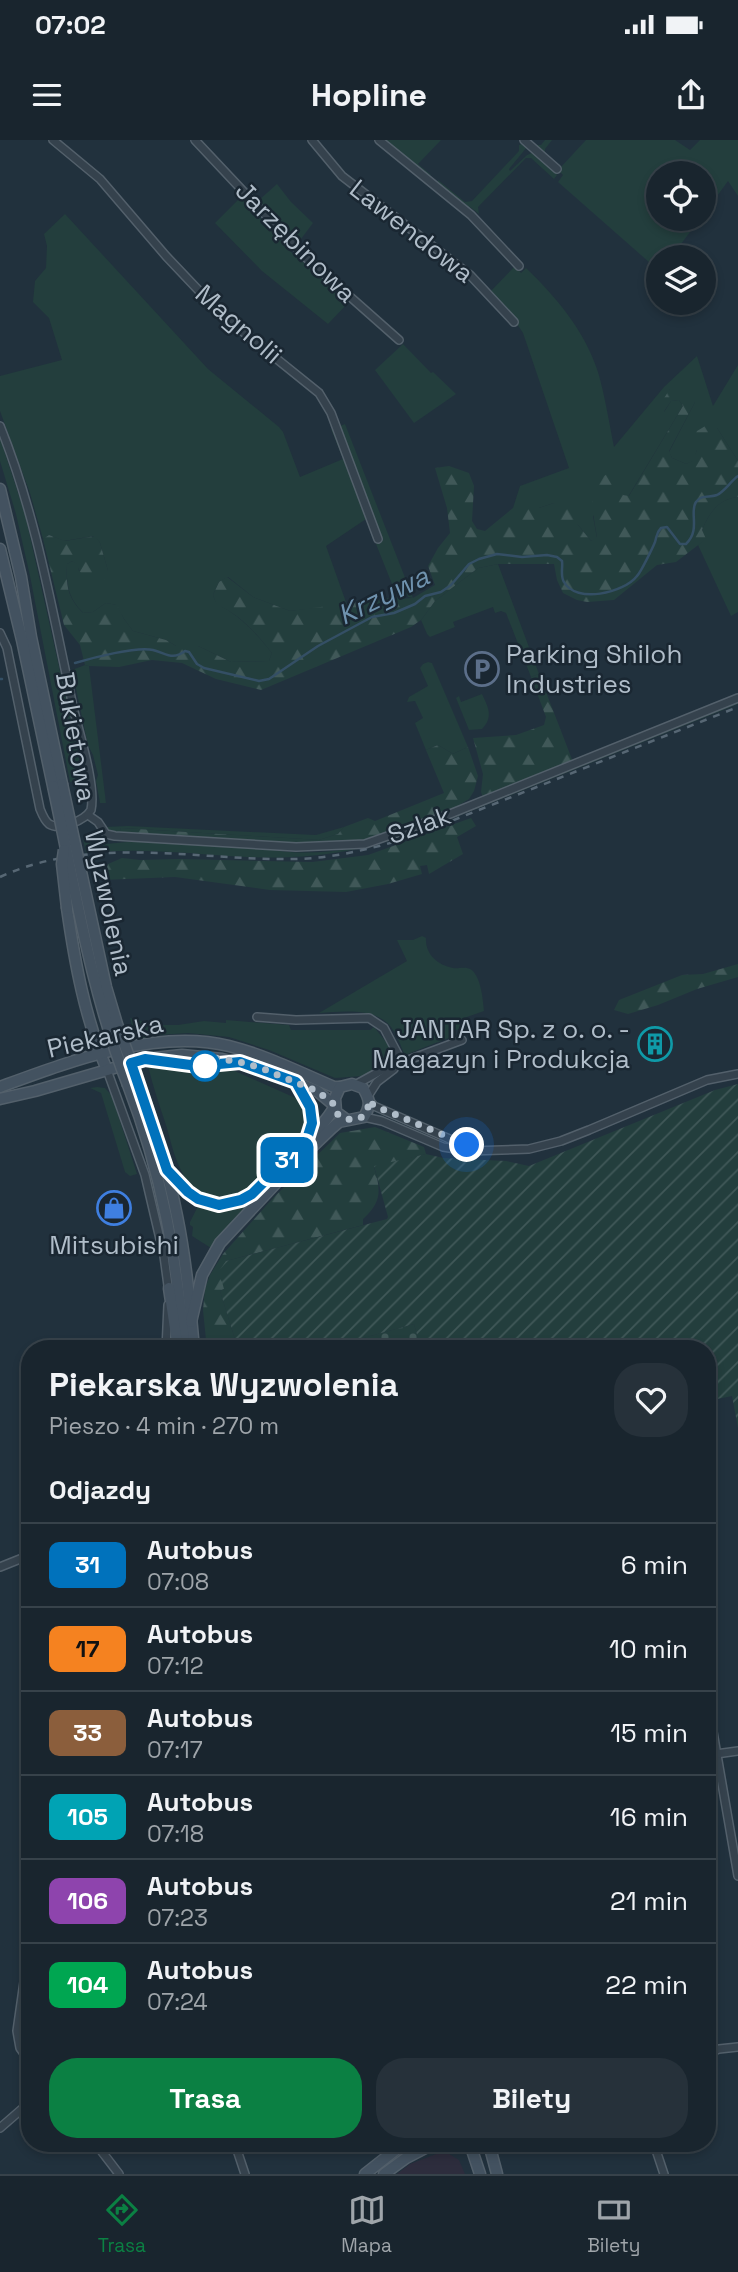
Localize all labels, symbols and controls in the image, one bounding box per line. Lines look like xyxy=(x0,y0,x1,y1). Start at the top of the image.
text: 07:02 xyxy=(35,8,106,42)
text: Hopline xyxy=(311,75,427,115)
icon: menu xyxy=(28,76,66,114)
icon: share xyxy=(672,76,710,114)
map controls xyxy=(646,161,716,315)
button: locate xyxy=(646,161,716,231)
street label: Lawendowa xyxy=(343,172,481,290)
street label: Jarzębinowa xyxy=(228,174,364,310)
button: layers xyxy=(646,245,716,315)
street label: Magnolii xyxy=(188,277,290,371)
water label: Krzywa xyxy=(331,557,436,633)
place label: Parking Shiloh Industries xyxy=(506,637,682,701)
parking icon: Parking Shiloh Industries xyxy=(463,650,501,688)
street label: Bukietowa xyxy=(48,669,104,805)
street label: Szlak xyxy=(383,798,455,852)
street label: Wyzwolenia xyxy=(77,827,141,979)
street label: Piekarska xyxy=(44,1006,166,1066)
place label: JANTAR Sp. z o. o. - Magazyn i Produkcja xyxy=(372,1012,630,1076)
building icon: JANTAR Sp. z o. o. - Magazyn i Produkcja xyxy=(636,1025,674,1063)
unlabelled marker xyxy=(190,1051,220,1081)
your location xyxy=(449,1127,484,1162)
line badge: 31 xyxy=(256,1137,318,1183)
text: 31 xyxy=(274,1144,300,1175)
shop icon: Mitsubishi xyxy=(95,1189,133,1227)
place label: Mitsubishi xyxy=(49,1228,179,1262)
button: heart xyxy=(614,1363,688,1437)
text: Piekarska Wyzwolenia xyxy=(49,1364,399,1406)
text: Pieszo · 4 min · 270 m xyxy=(49,1411,279,1441)
text: Odjazdy xyxy=(49,1473,151,1507)
text: Autobus xyxy=(147,1533,253,1567)
text: 6 min xyxy=(621,1548,688,1582)
text: 31 xyxy=(75,1549,100,1580)
text: 07:08 xyxy=(147,1567,209,1597)
text: Autobus xyxy=(147,1617,253,1651)
text: 10 min xyxy=(609,1632,688,1666)
text: 17 xyxy=(75,1633,100,1664)
text: 07:12 xyxy=(147,1651,204,1681)
text: Autobus xyxy=(147,1701,253,1735)
text: 15 min xyxy=(610,1716,688,1750)
text: 33 xyxy=(73,1717,102,1748)
text: 07:17 xyxy=(147,1735,203,1765)
text: Autobus xyxy=(147,1785,253,1819)
text: 16 min xyxy=(610,1800,688,1834)
text: 105 xyxy=(67,1801,108,1832)
text: 07:18 xyxy=(147,1819,204,1849)
text: Autobus xyxy=(147,1869,253,1903)
text: 21 min xyxy=(610,1884,688,1918)
text: 106 xyxy=(67,1885,108,1916)
text: 07:23 xyxy=(147,1903,208,1933)
text: Autobus xyxy=(147,1953,253,1987)
text: 22 min xyxy=(605,1968,688,2002)
text: 104 xyxy=(67,1969,108,2000)
text: 07:24 xyxy=(147,1987,208,2017)
button: Trasa xyxy=(49,2058,362,2138)
button: Bilety xyxy=(376,2058,688,2138)
tab: Trasa xyxy=(98,2191,146,2258)
tab: Mapa xyxy=(341,2191,392,2258)
tab: Bilety xyxy=(587,2191,640,2258)

